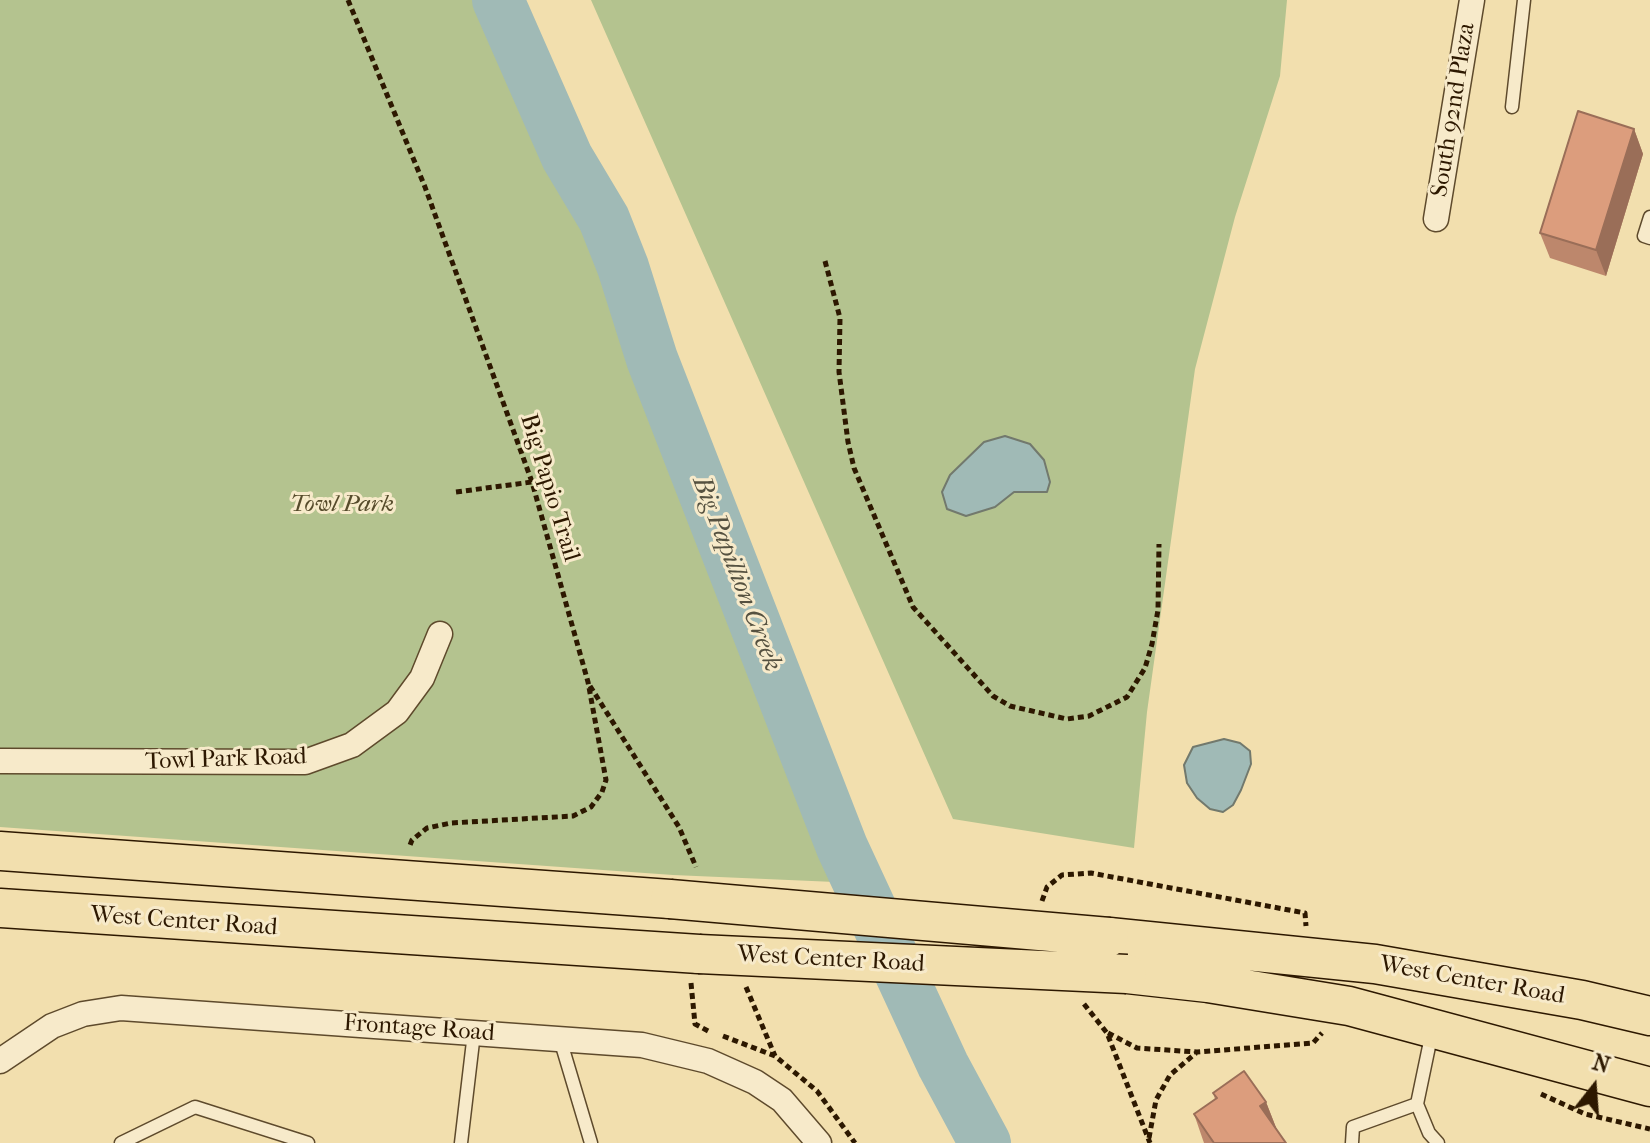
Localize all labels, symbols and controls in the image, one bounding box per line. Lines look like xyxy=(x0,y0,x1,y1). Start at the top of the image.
street label: South 92nd Plaza xyxy=(1426,21,1482,199)
street label: Big Papio Trail xyxy=(513,411,585,565)
water label: Big Papillion Creek xyxy=(684,472,788,676)
park label: Towl Park xyxy=(290,491,394,519)
street label: Towl Park Road xyxy=(145,743,307,777)
street label: West Center Road xyxy=(90,901,278,943)
street label: West Center Road xyxy=(737,941,925,979)
street label: West Center Road xyxy=(1377,951,1567,1011)
street label: Frontage Road xyxy=(342,1009,496,1049)
north arrow xyxy=(1554,1047,1634,1127)
text: N xyxy=(1589,1049,1613,1079)

